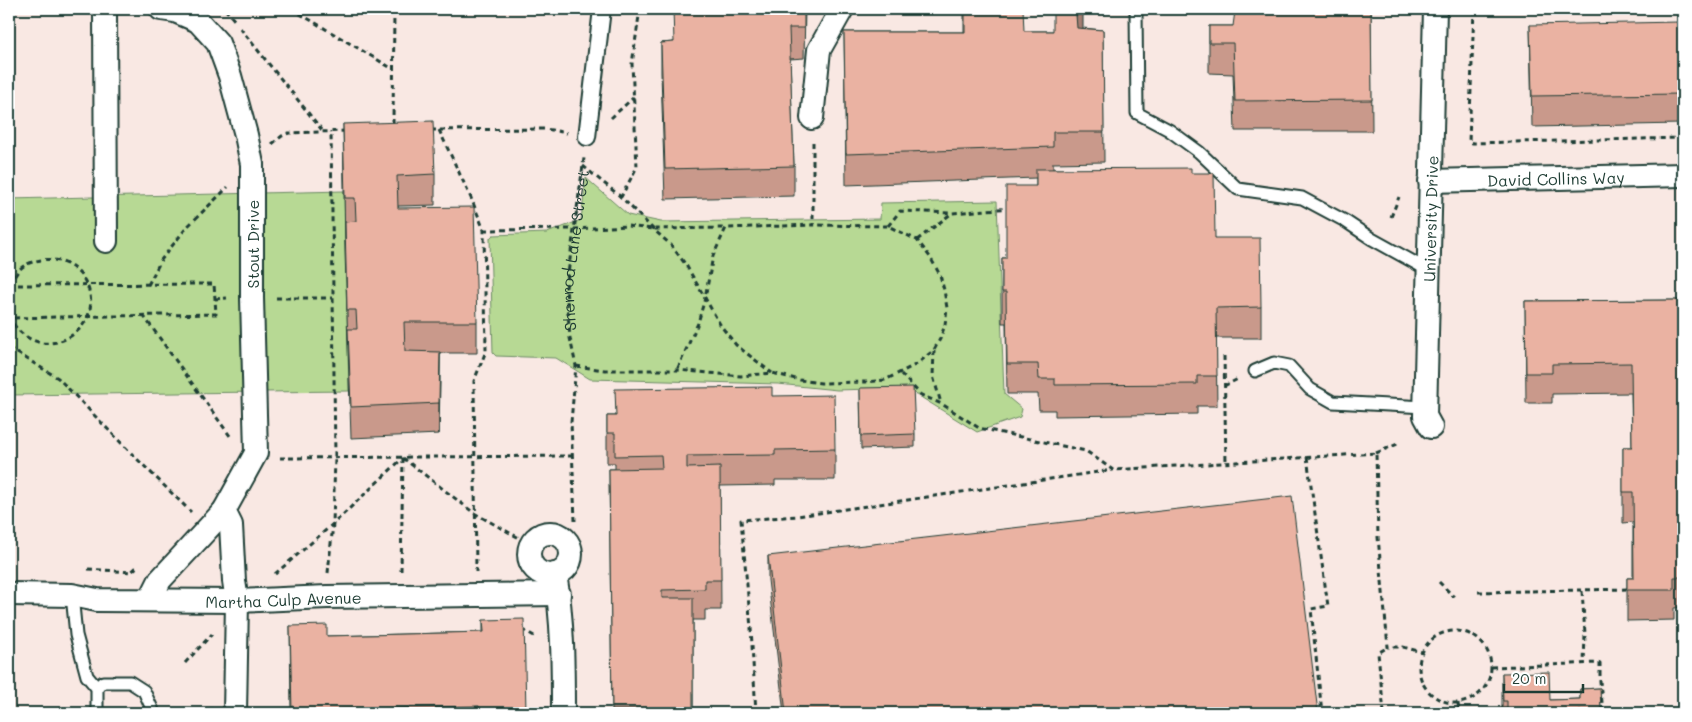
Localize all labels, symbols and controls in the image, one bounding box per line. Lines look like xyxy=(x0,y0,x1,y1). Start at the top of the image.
street label: University Drive xyxy=(1418,155,1442,282)
street label: David Collins Way xyxy=(1487,166,1625,190)
street label: Sherrod Lane Street xyxy=(555,169,593,332)
street label: Stout Drive xyxy=(242,200,263,288)
street label: Martha Culp Avenue xyxy=(205,586,362,612)
scale bar xyxy=(1504,662,1583,694)
text: 20 m xyxy=(1512,668,1546,688)

